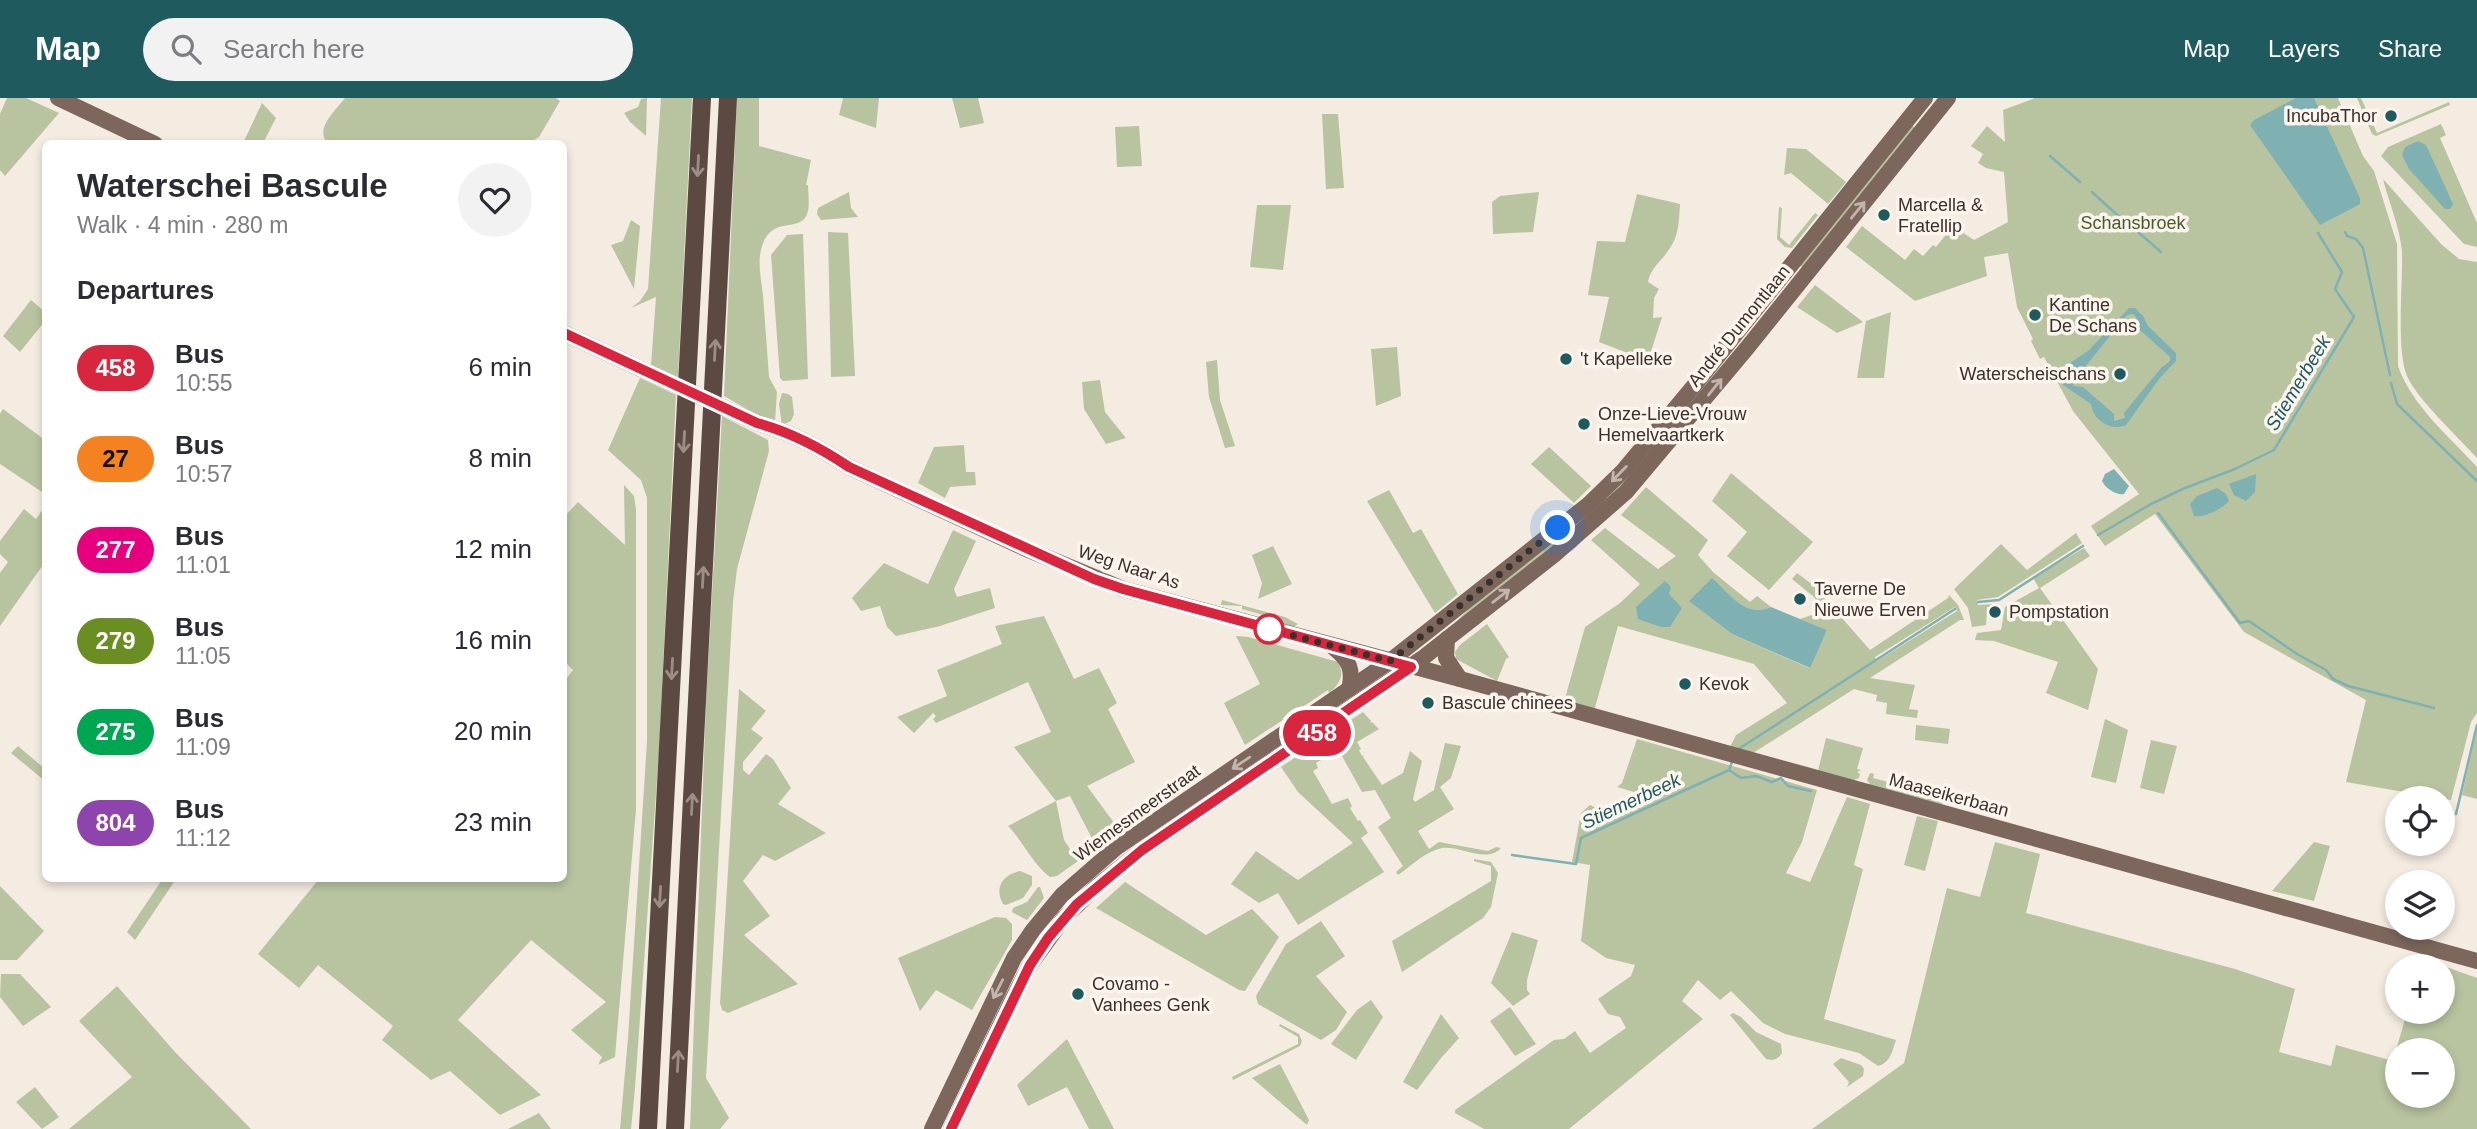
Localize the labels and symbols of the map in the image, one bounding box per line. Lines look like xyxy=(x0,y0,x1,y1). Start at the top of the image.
place label: IncubaThor xyxy=(2286,106,2377,126)
marker: IncubaThor xyxy=(2383,108,2399,124)
one-way arrow xyxy=(692,154,705,177)
place label: Marcella & Fratellip xyxy=(1898,195,1983,236)
one-way arrow xyxy=(1850,201,1866,219)
marker: Marcella & Fratellip xyxy=(1876,207,1892,223)
park label: Schansbroek xyxy=(2080,213,2187,233)
street label: André Dumontlaan xyxy=(1684,261,1794,391)
place label: Kantine De Schans xyxy=(2049,295,2137,336)
marker: Kantine De Schans xyxy=(2027,307,2043,323)
water label: Stiemerbeek xyxy=(2262,331,2335,434)
one-way arrow xyxy=(709,338,722,361)
place label: 't Kapelleke xyxy=(1580,349,1673,369)
marker: 't Kapelleke xyxy=(1558,351,1574,367)
place label: Waterscheischans xyxy=(1960,364,2106,384)
marker: Waterscheischans xyxy=(2112,366,2128,382)
one-way arrow xyxy=(1707,378,1723,396)
place label: Onze-Lieve-Vrouw Hemelvaartkerk xyxy=(1598,404,1747,445)
marker: Onze-Lieve-Vrouw Hemelvaartkerk xyxy=(1576,416,1592,432)
one-way arrow xyxy=(677,431,690,453)
one-way arrow xyxy=(1611,465,1628,482)
your location xyxy=(1540,510,1575,545)
street label: Weg Naar As xyxy=(1076,541,1182,593)
one-way arrow xyxy=(697,566,710,589)
place label: Taverne De Nieuwe Erven xyxy=(1814,579,1926,620)
one-way arrow xyxy=(1491,589,1510,604)
marker: Taverne De Nieuwe Erven xyxy=(1792,591,1808,607)
place label: Pompstation xyxy=(2009,602,2109,622)
marker: Pompstation xyxy=(1987,604,2003,620)
unlabelled marker xyxy=(1254,614,1284,644)
one-way arrow xyxy=(666,658,679,681)
place label: Kevok xyxy=(1699,674,1750,694)
marker: Kevok xyxy=(1677,676,1693,692)
place label: Bascule chinees xyxy=(1442,693,1573,713)
marker: Bascule chinees xyxy=(1420,695,1436,711)
line badge: 458 xyxy=(1277,710,1357,756)
one-way arrow xyxy=(1232,756,1251,770)
street label: Wiemesmeerstraat xyxy=(1070,761,1204,865)
water label: Stiemerbeek xyxy=(1578,768,1685,833)
street label: Maaseikerbaan xyxy=(1887,769,2011,821)
one-way arrow xyxy=(685,793,698,816)
one-way arrow xyxy=(654,885,667,908)
place label: Covamo - Vanhees Genk xyxy=(1092,974,1211,1015)
one-way arrow xyxy=(991,978,1005,999)
marker: Covamo - Vanhees Genk xyxy=(1070,986,1086,1002)
one-way arrow xyxy=(672,1050,685,1073)

